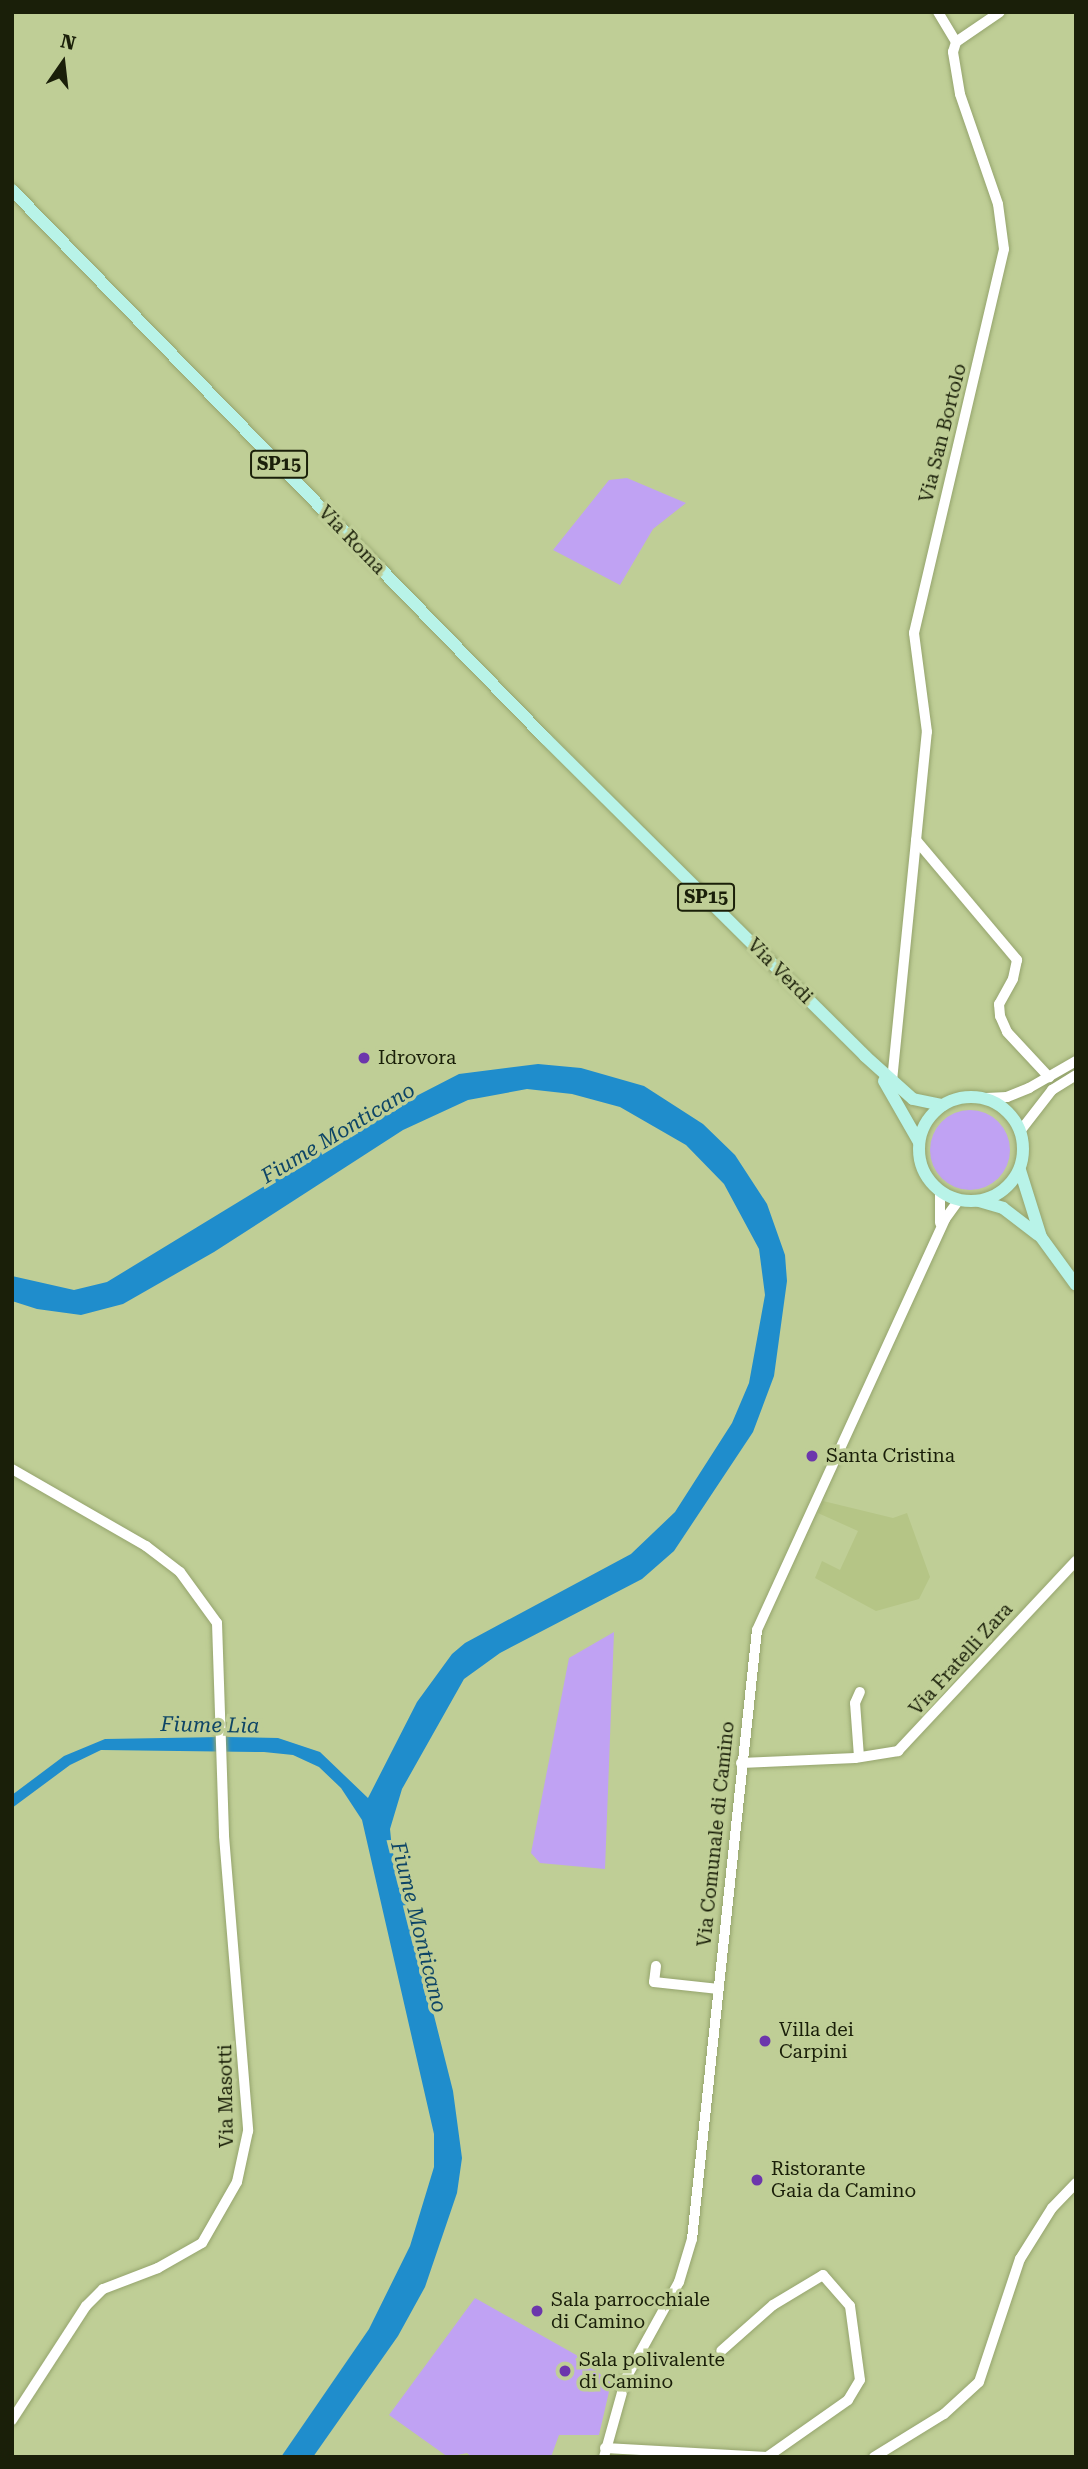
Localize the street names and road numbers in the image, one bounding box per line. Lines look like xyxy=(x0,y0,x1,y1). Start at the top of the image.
street label: Via San Bortolo xyxy=(915,361,971,505)
road number: SP15 xyxy=(249,450,309,478)
street label: Via Roma xyxy=(314,501,390,579)
road number: SP15 xyxy=(676,882,736,912)
street label: Via Verdi xyxy=(743,934,817,1008)
street label: Via Fratelli Zara xyxy=(905,1598,1017,1720)
street label: Via Comunale di Camino xyxy=(693,1720,739,1948)
street label: Via Masotti xyxy=(214,2044,238,2148)

